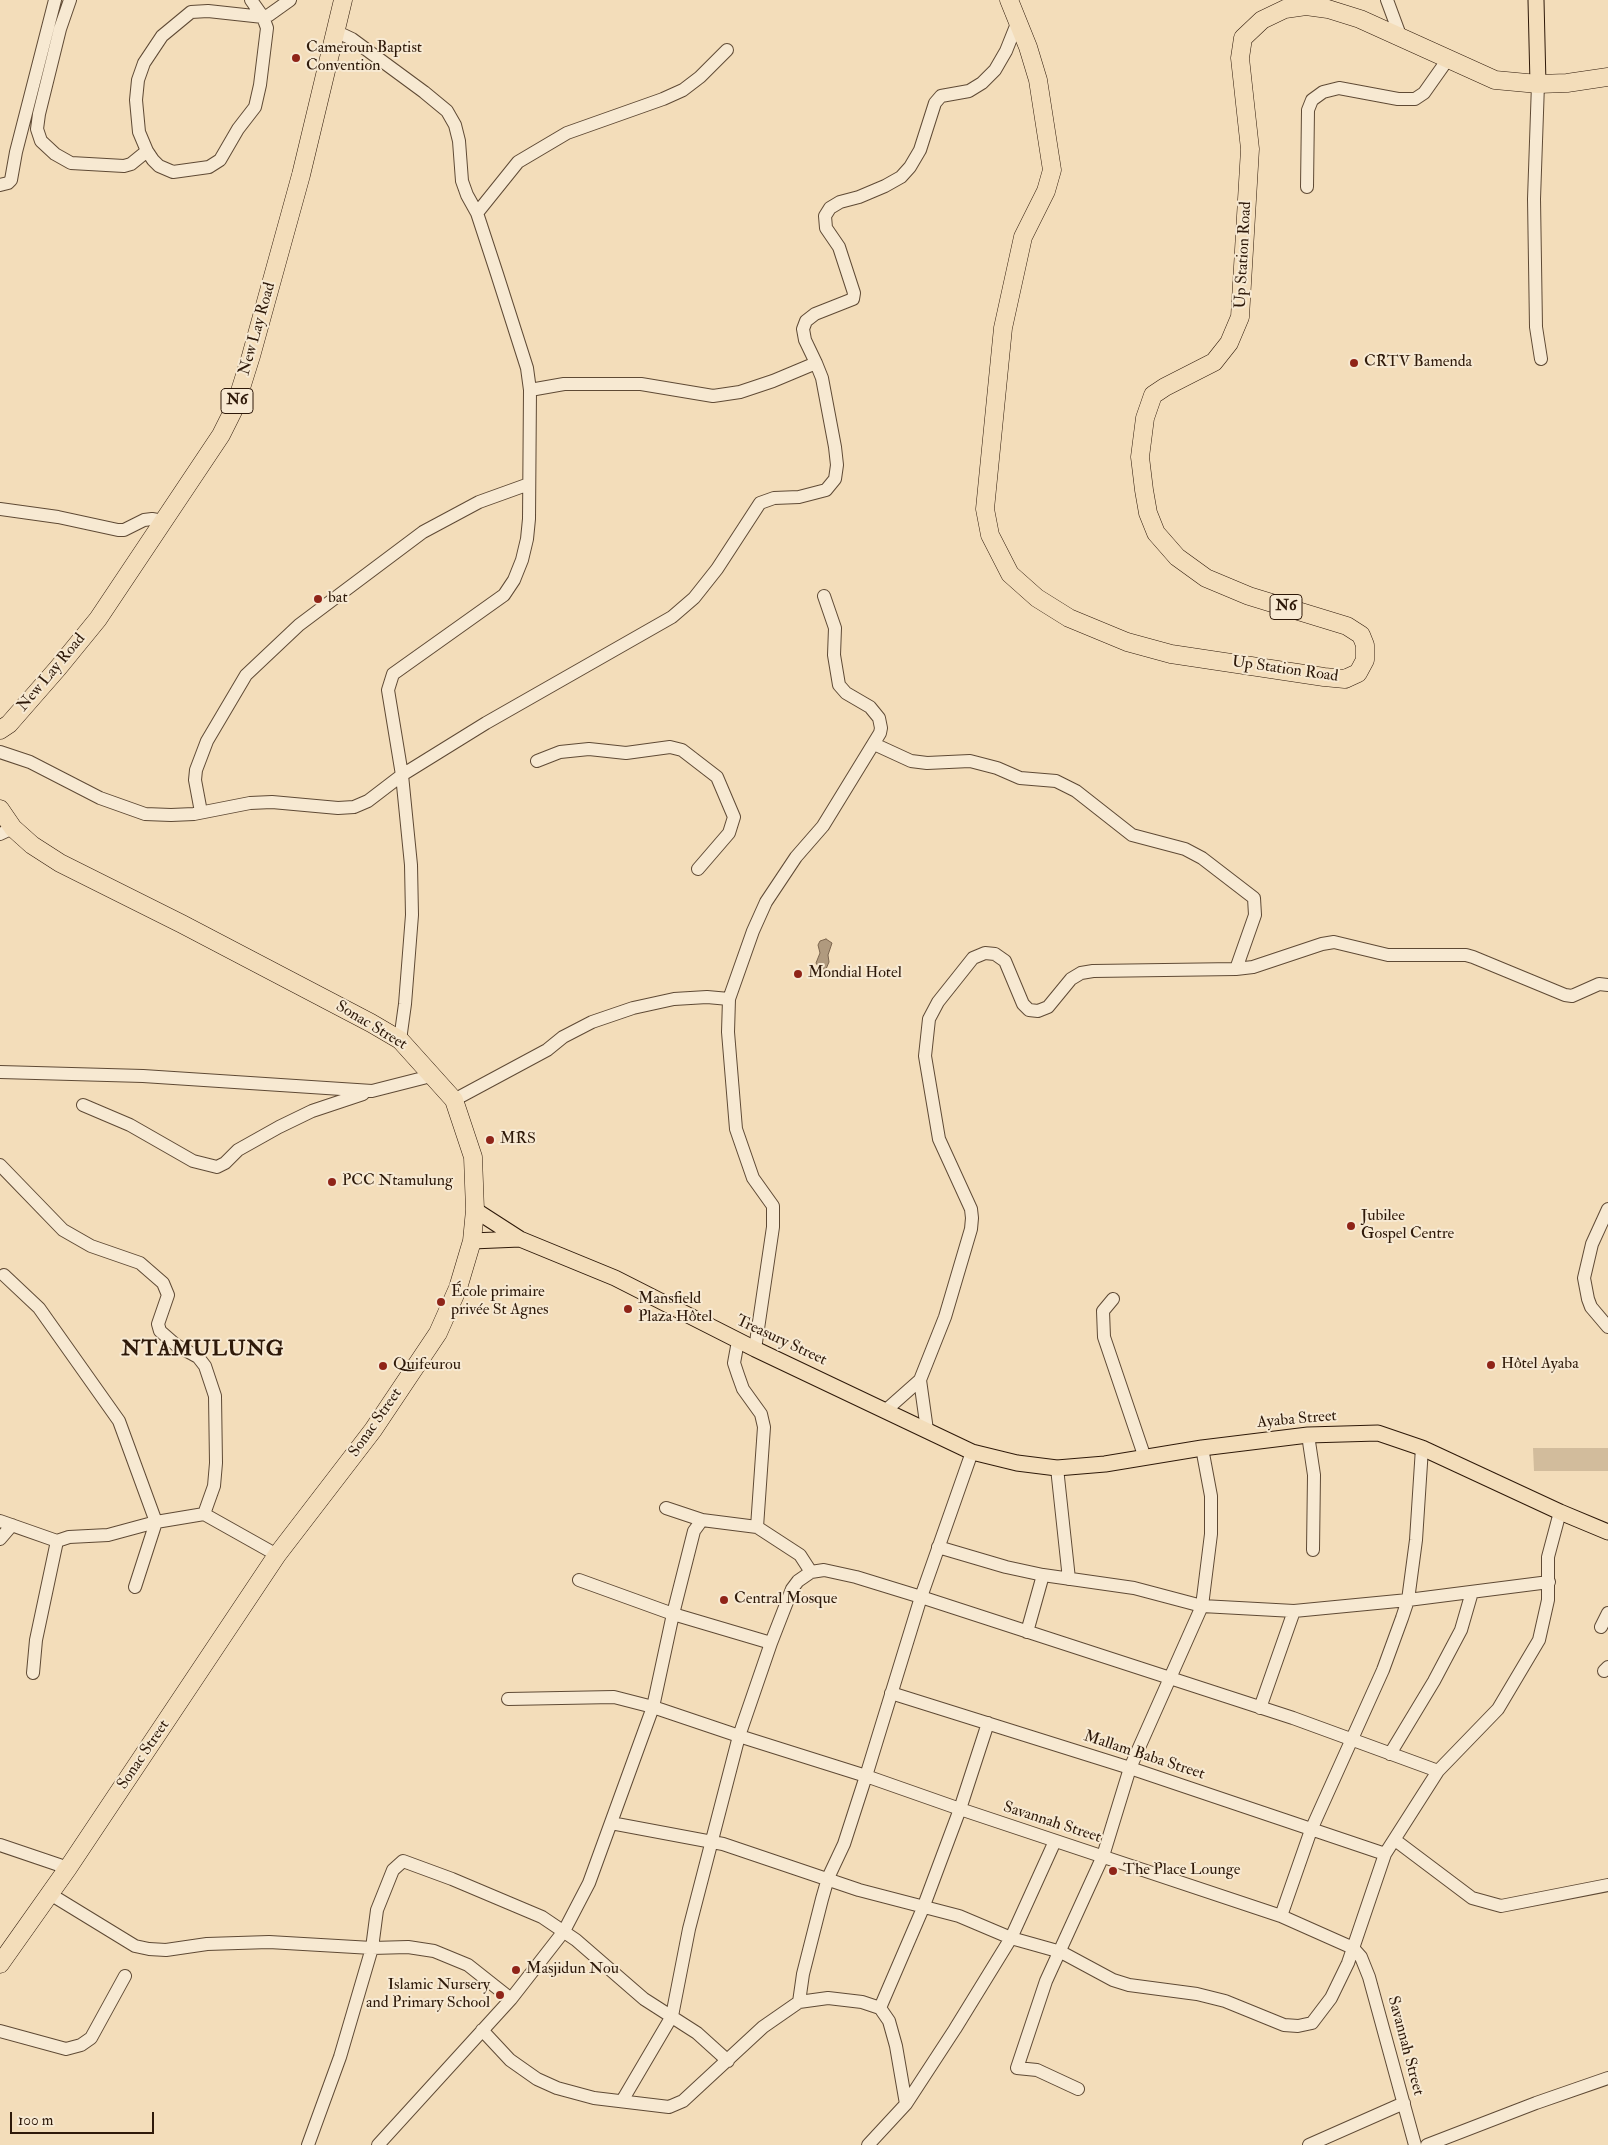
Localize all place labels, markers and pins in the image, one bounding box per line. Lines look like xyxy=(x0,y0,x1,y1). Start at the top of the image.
place label: Cameroun Baptist Convention xyxy=(306,39,422,77)
marker: Cameroun Baptist Convention xyxy=(290,52,302,64)
place label: CRTV Bamenda xyxy=(1364,353,1472,373)
marker: CRTV Bamenda xyxy=(1348,357,1360,369)
place label: bat xyxy=(328,589,348,609)
marker: bat xyxy=(312,593,324,605)
place label: Mondial Hotel xyxy=(808,964,902,984)
marker: Mondial Hotel xyxy=(792,968,804,980)
place label: MRS xyxy=(500,1130,536,1150)
marker: MRS xyxy=(484,1134,496,1146)
place label: PCC Ntamulung xyxy=(342,1172,453,1192)
marker: PCC Ntamulung xyxy=(326,1176,338,1188)
place label: Jubilee Gospel Centre xyxy=(1361,1207,1454,1245)
marker: Jubilee Gospel Centre xyxy=(1345,1220,1357,1232)
place label: École primaire privée St Agnes xyxy=(451,1283,549,1321)
place label: Mansfield Plaza Hôtel xyxy=(638,1290,712,1328)
marker: École primaire privée St Agnes xyxy=(435,1296,447,1308)
marker: Mansfield Plaza Hôtel xyxy=(622,1303,634,1315)
place label: Hôtel Ayaba xyxy=(1501,1355,1579,1375)
place label: Quifeurou xyxy=(393,1356,461,1376)
marker: Hôtel Ayaba xyxy=(1485,1359,1497,1371)
marker: Quifeurou xyxy=(377,1360,389,1372)
place label: Central Mosque xyxy=(734,1590,837,1610)
marker: Central Mosque xyxy=(718,1594,730,1606)
place label: The Place Lounge xyxy=(1123,1861,1240,1881)
marker: The Place Lounge xyxy=(1107,1865,1119,1877)
place label: Masjidun Nou xyxy=(526,1960,619,1980)
marker: Masjidun Nou xyxy=(510,1964,522,1976)
place label: Islamic Nursery and Primary School xyxy=(366,1976,490,2014)
marker: Islamic Nursery and Primary School xyxy=(494,1989,506,2001)

